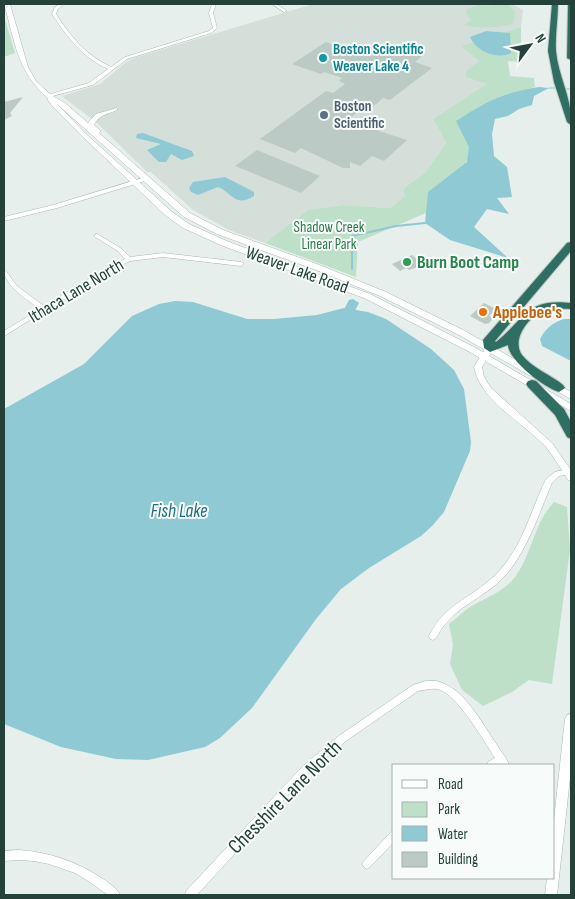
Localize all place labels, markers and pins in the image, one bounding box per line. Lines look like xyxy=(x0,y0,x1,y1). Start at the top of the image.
place label: Boston Scientific Weaver Lake 4 xyxy=(333,40,423,76)
marker: Boston Scientific Weaver Lake 4 xyxy=(317,52,329,64)
place label: Boston Scientific xyxy=(334,97,385,133)
marker: Boston Scientific xyxy=(318,109,330,121)
place label: Burn Boot Camp xyxy=(417,252,519,273)
marker: Burn Boot Camp xyxy=(401,256,413,268)
place label: Applebee's xyxy=(492,302,562,323)
marker: Applebee's xyxy=(477,306,489,318)

